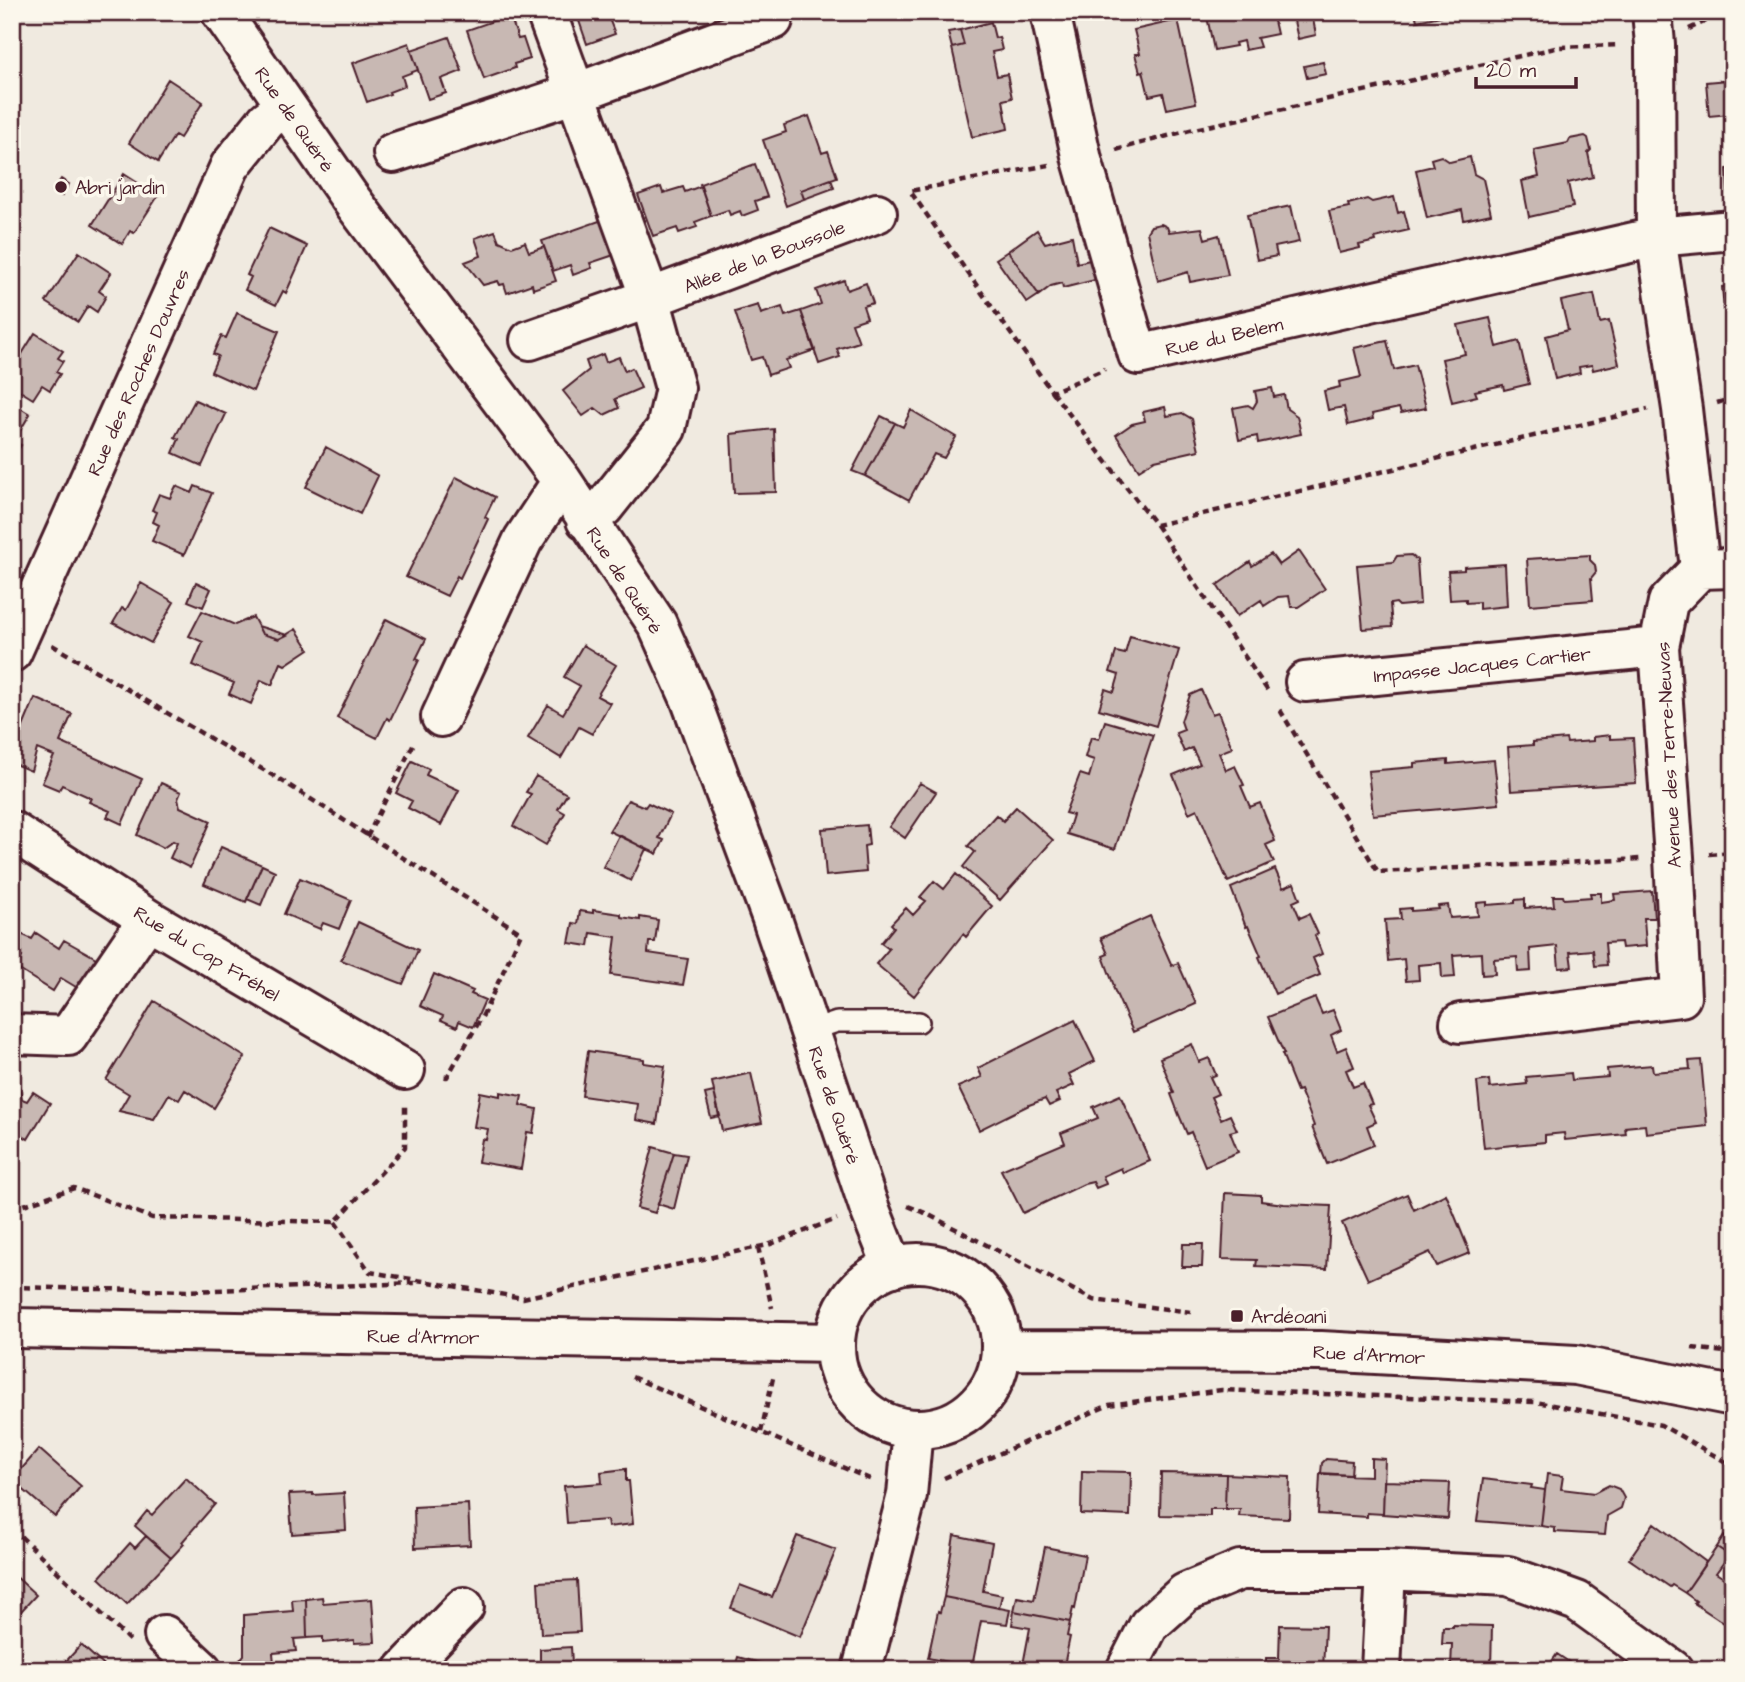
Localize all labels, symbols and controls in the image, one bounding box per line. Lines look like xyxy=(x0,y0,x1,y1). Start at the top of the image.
scale bar xyxy=(1476,46,1575,90)
text: 20 m xyxy=(1486,56,1537,85)
street label: Rue de Quéré xyxy=(247,62,340,178)
place label: Abri jardin xyxy=(75,175,164,202)
marker: Abri jardin xyxy=(53,179,69,195)
street label: Allée de la Boussole xyxy=(680,214,849,301)
street label: Rue des Roches Douvres xyxy=(81,265,197,480)
street label: Rue du Belem xyxy=(1163,311,1286,364)
street label: Rue de Quéré xyxy=(579,522,669,640)
street label: Impasse Jacques Cartier xyxy=(1372,641,1593,690)
street label: Avenue des Terre-Neuvas xyxy=(1650,641,1689,869)
street label: Rue du Cap Fréhel xyxy=(128,900,284,1009)
street label: Rue de Quéré xyxy=(801,1043,866,1168)
place label: Ardéoani xyxy=(1251,1304,1327,1331)
marker: Ardéoani xyxy=(1229,1308,1245,1324)
street label: Rue d'Armor xyxy=(366,1323,480,1352)
street label: Rue d'Armor xyxy=(1312,1339,1426,1372)

